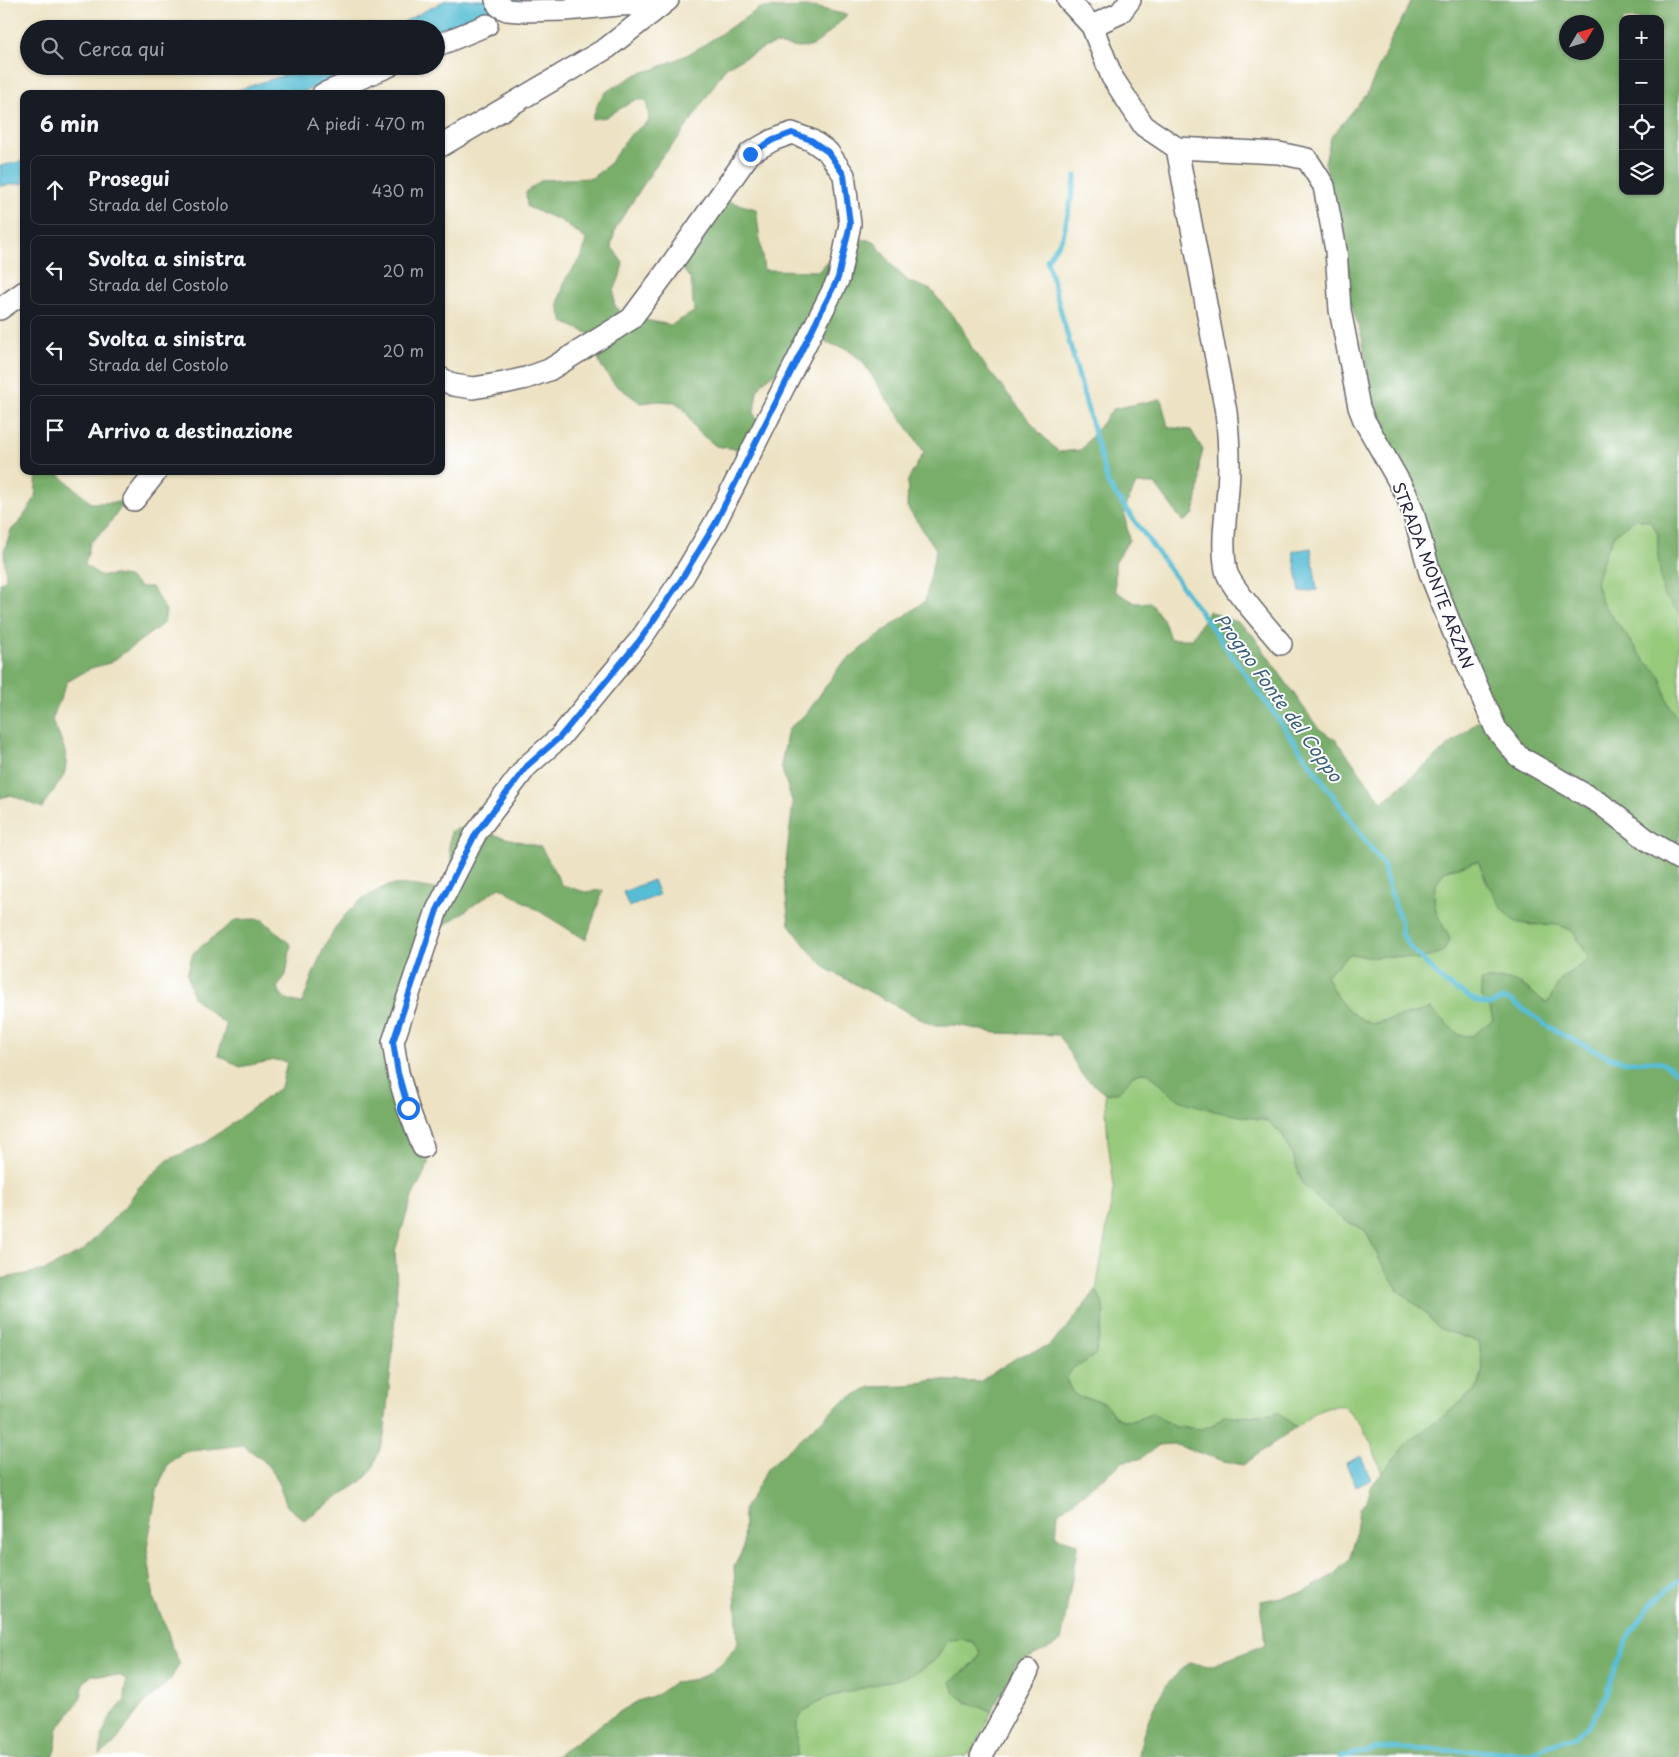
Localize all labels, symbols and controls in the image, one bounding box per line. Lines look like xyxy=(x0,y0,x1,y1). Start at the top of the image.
north arrow xyxy=(1559,15,1604,60)
map controls xyxy=(1619,15,1664,195)
button: + xyxy=(1619,15,1664,60)
search box xyxy=(20,20,445,75)
icon: search xyxy=(38,34,66,62)
text: Cerca qui xyxy=(78,34,165,62)
button: − xyxy=(1619,60,1664,105)
button: locate xyxy=(1619,105,1664,150)
text: 6 min xyxy=(40,107,99,139)
text: A piedi · 470 m xyxy=(307,111,425,135)
route end xyxy=(739,143,762,166)
button: layers xyxy=(1619,150,1664,195)
text: Prosegui xyxy=(88,164,170,192)
icon: ahead xyxy=(41,176,69,204)
text: 430 m xyxy=(372,178,424,202)
text: Strada del Costolo xyxy=(88,192,228,216)
text: Svolta a sinistra xyxy=(88,244,246,272)
icon: left xyxy=(41,256,69,284)
text: 20 m xyxy=(383,258,424,282)
text: Strada del Costolo xyxy=(88,272,228,296)
text: Svolta a sinistra xyxy=(88,324,246,352)
icon: left xyxy=(41,336,69,364)
text: 20 m xyxy=(383,338,424,362)
text: Strada del Costolo xyxy=(88,352,228,376)
icon: arrive xyxy=(41,416,69,444)
text: Arrivo a destinazione xyxy=(88,416,293,444)
street label: STRADA MONTE ARZAN xyxy=(1387,478,1481,672)
water label: Progno Fonte del Coppo xyxy=(1209,607,1350,788)
route start xyxy=(397,1097,420,1120)

